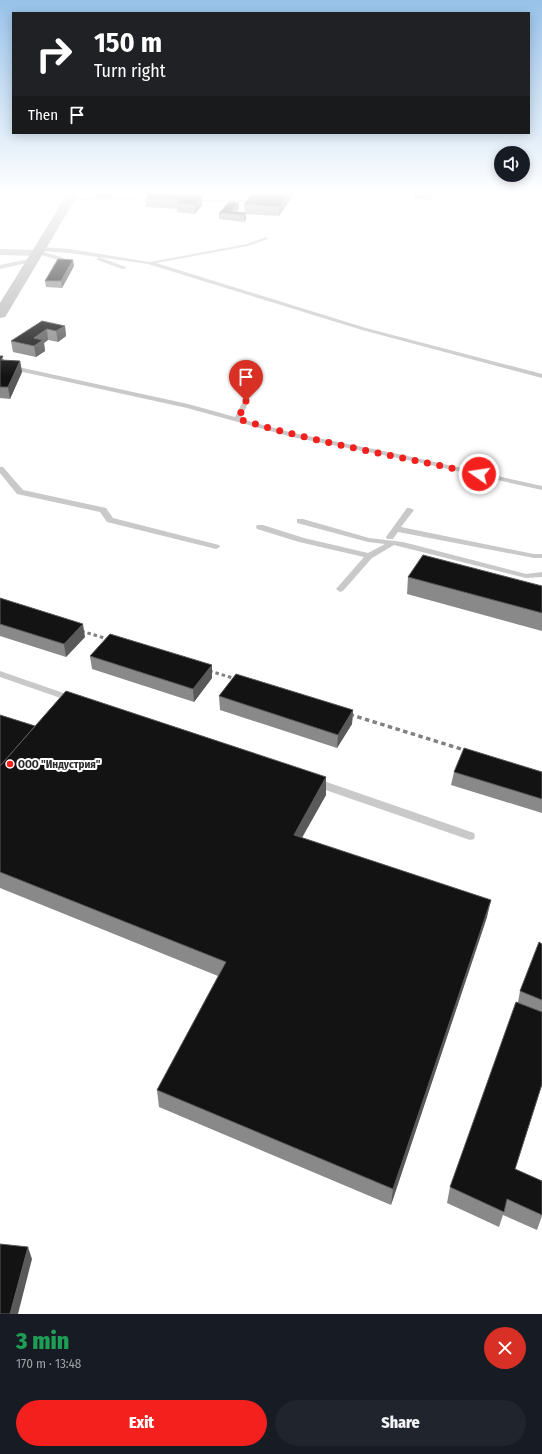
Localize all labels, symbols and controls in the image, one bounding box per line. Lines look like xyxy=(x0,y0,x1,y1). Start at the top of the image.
text: 150 m xyxy=(94,26,162,59)
icon: right xyxy=(28,28,80,80)
text: Turn right xyxy=(94,60,166,82)
icon: arrive xyxy=(66,104,88,126)
text: Then xyxy=(28,106,58,124)
map controls xyxy=(494,146,530,182)
button: sound xyxy=(494,146,530,182)
pin xyxy=(229,360,263,401)
icon: arrive xyxy=(235,366,257,388)
position arrow xyxy=(458,453,500,495)
place label: ООО "Индустрия" xyxy=(18,758,101,771)
marker: ООО "Индустрия" xyxy=(5,759,15,769)
text: 3 min xyxy=(16,1327,69,1355)
button: close xyxy=(484,1327,526,1369)
text: 170 m · 13:48 xyxy=(16,1356,81,1371)
button: Exit xyxy=(16,1400,267,1446)
button: Share xyxy=(275,1400,526,1446)

